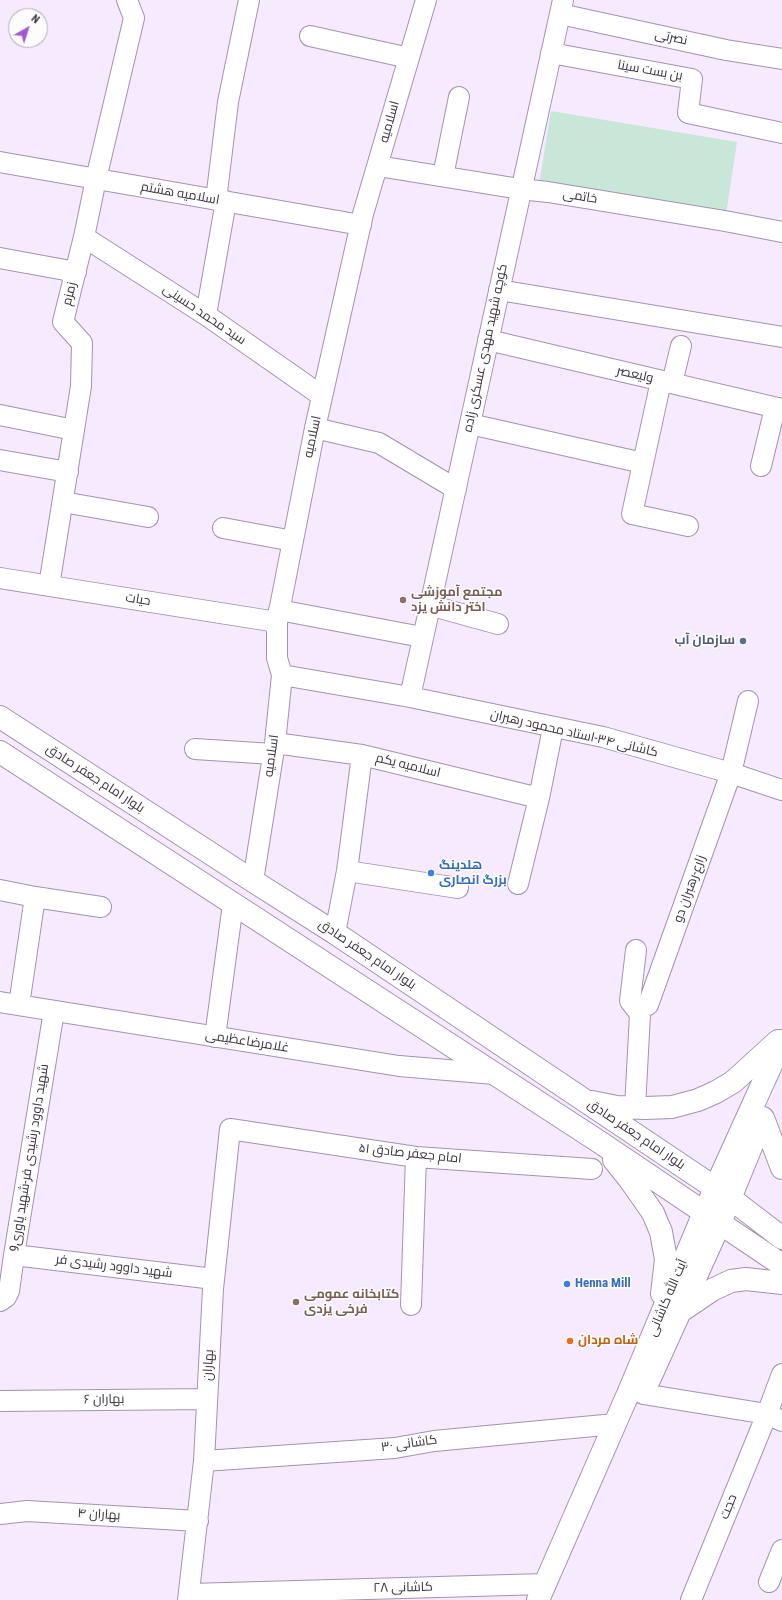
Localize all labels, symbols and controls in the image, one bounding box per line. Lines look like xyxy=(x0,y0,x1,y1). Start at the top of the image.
north arrow xyxy=(8,8,48,48)
text: N xyxy=(29,12,42,26)
street label: نصرتی xyxy=(653,27,689,49)
street label: بن بست سینا xyxy=(616,58,684,84)
street label: اسلامیه xyxy=(377,99,403,145)
street label: اسلامیه هشتم xyxy=(139,179,221,209)
street label: خاتمی xyxy=(562,187,598,207)
street label: کوچه شهید مهدی عسکری زاده xyxy=(461,262,511,434)
street label: زمزم xyxy=(60,281,80,307)
street label: سید محمد حسینی xyxy=(159,281,249,349)
street label: ولیعصر xyxy=(615,363,655,387)
street label: اسلامیه xyxy=(301,415,325,459)
place label: مجتمع آموزشی اختر دانش یزد xyxy=(411,585,503,616)
street label: حیات xyxy=(124,590,152,610)
marker: مجتمع آموزشی اختر دانش یزد xyxy=(398,595,408,605)
place label: سازمان آب xyxy=(675,633,735,649)
marker: سازمان آب xyxy=(738,636,748,646)
street label: کاشانی ۳۴-استاد محمود رهبران xyxy=(489,707,659,761)
street label: اسلامیه xyxy=(261,734,283,778)
street label: بلوار امام جعفر صادق xyxy=(43,741,147,817)
street label: اسلامیه یکم xyxy=(374,750,442,782)
street label: زارع-رهبران دو xyxy=(671,853,709,925)
place label: هلدینگ بزرگ انصاری xyxy=(439,858,507,889)
marker: هلدینگ بزرگ انصاری xyxy=(426,868,436,878)
street label: بلوار امام جعفر صادق xyxy=(315,917,419,993)
street label: غلامرضاعظیمی xyxy=(204,1028,290,1056)
street label: شهید داوود رشیدی فر-شهید یاوری9 xyxy=(7,1063,53,1253)
street label: بلوار امام جعفر صادق xyxy=(584,1097,688,1173)
street label: امام جعفر صادق ۵۱ xyxy=(358,1141,462,1167)
street label: شهید داوود رشیدی فر xyxy=(55,1252,173,1282)
street label: آیت الله کاشانی xyxy=(645,1257,691,1339)
place label: Henna Mill xyxy=(575,1276,631,1292)
marker: Henna Mill xyxy=(562,1279,572,1289)
place label: کتابخانه عمومی فرخی یزدی xyxy=(304,1287,399,1318)
marker: کتابخانه عمومی فرخی یزدی xyxy=(291,1297,301,1307)
place label: شاه مردان xyxy=(578,1333,638,1349)
marker: شاه مردان xyxy=(565,1336,575,1346)
street label: بهاران xyxy=(200,1349,218,1381)
street label: بهاران ۶ xyxy=(84,1392,124,1408)
street label: کاشانی ۳۰ xyxy=(380,1432,438,1456)
street label: حجت xyxy=(717,1492,741,1522)
street label: بهاران ۴ xyxy=(77,1506,121,1524)
street label: کاشانی ۲۸ xyxy=(373,1580,433,1596)

